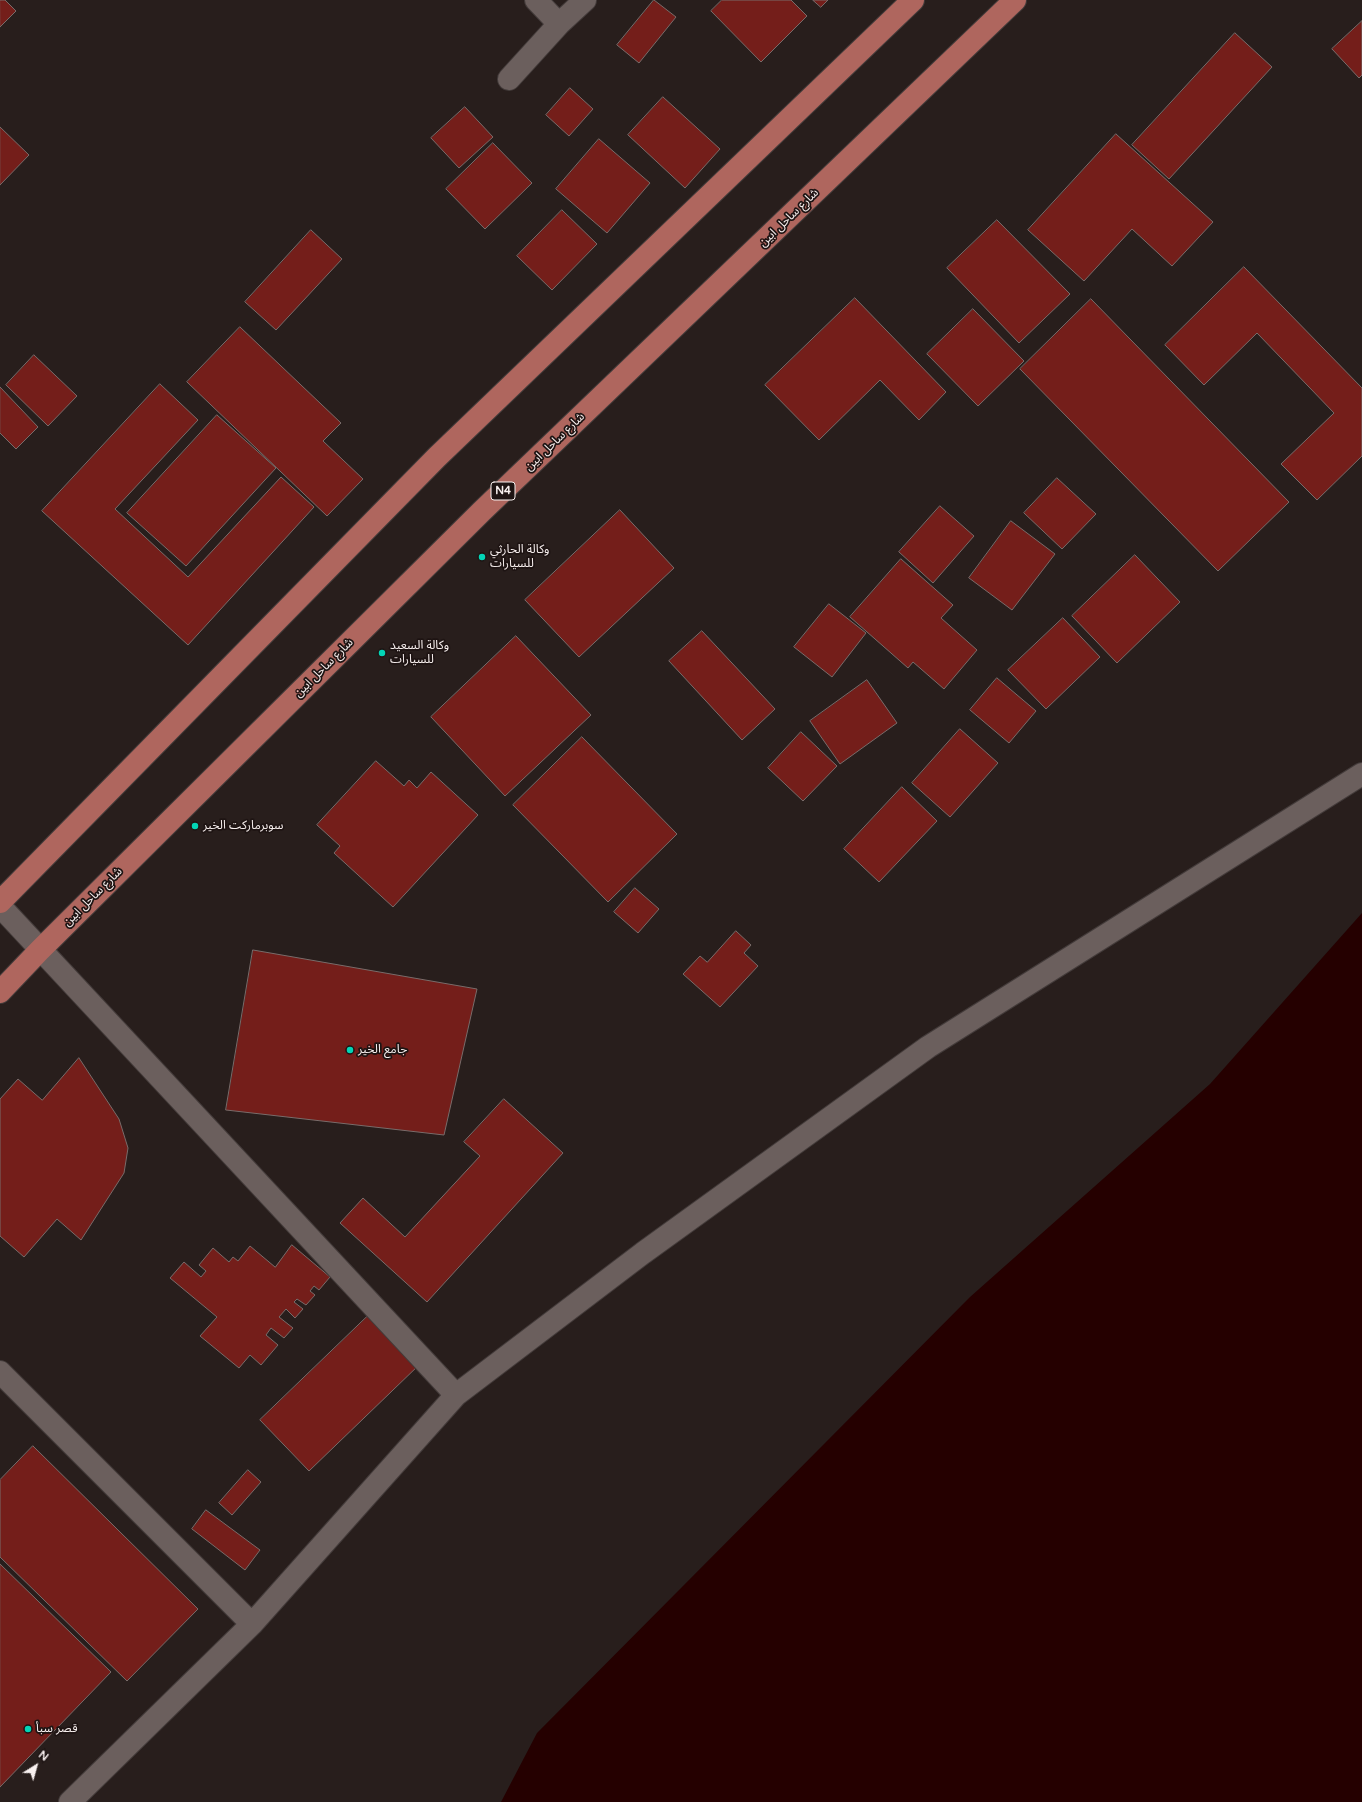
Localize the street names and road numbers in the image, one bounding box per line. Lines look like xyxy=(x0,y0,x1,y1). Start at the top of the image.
street label: شارع ساحل ابين xyxy=(756,186,822,250)
street label: شارع ساحل ابين xyxy=(522,410,588,474)
road number: N4 xyxy=(491,482,515,500)
street label: شارع ساحل ابين xyxy=(291,635,357,701)
street label: شارع ساحل ابين xyxy=(60,864,126,930)

